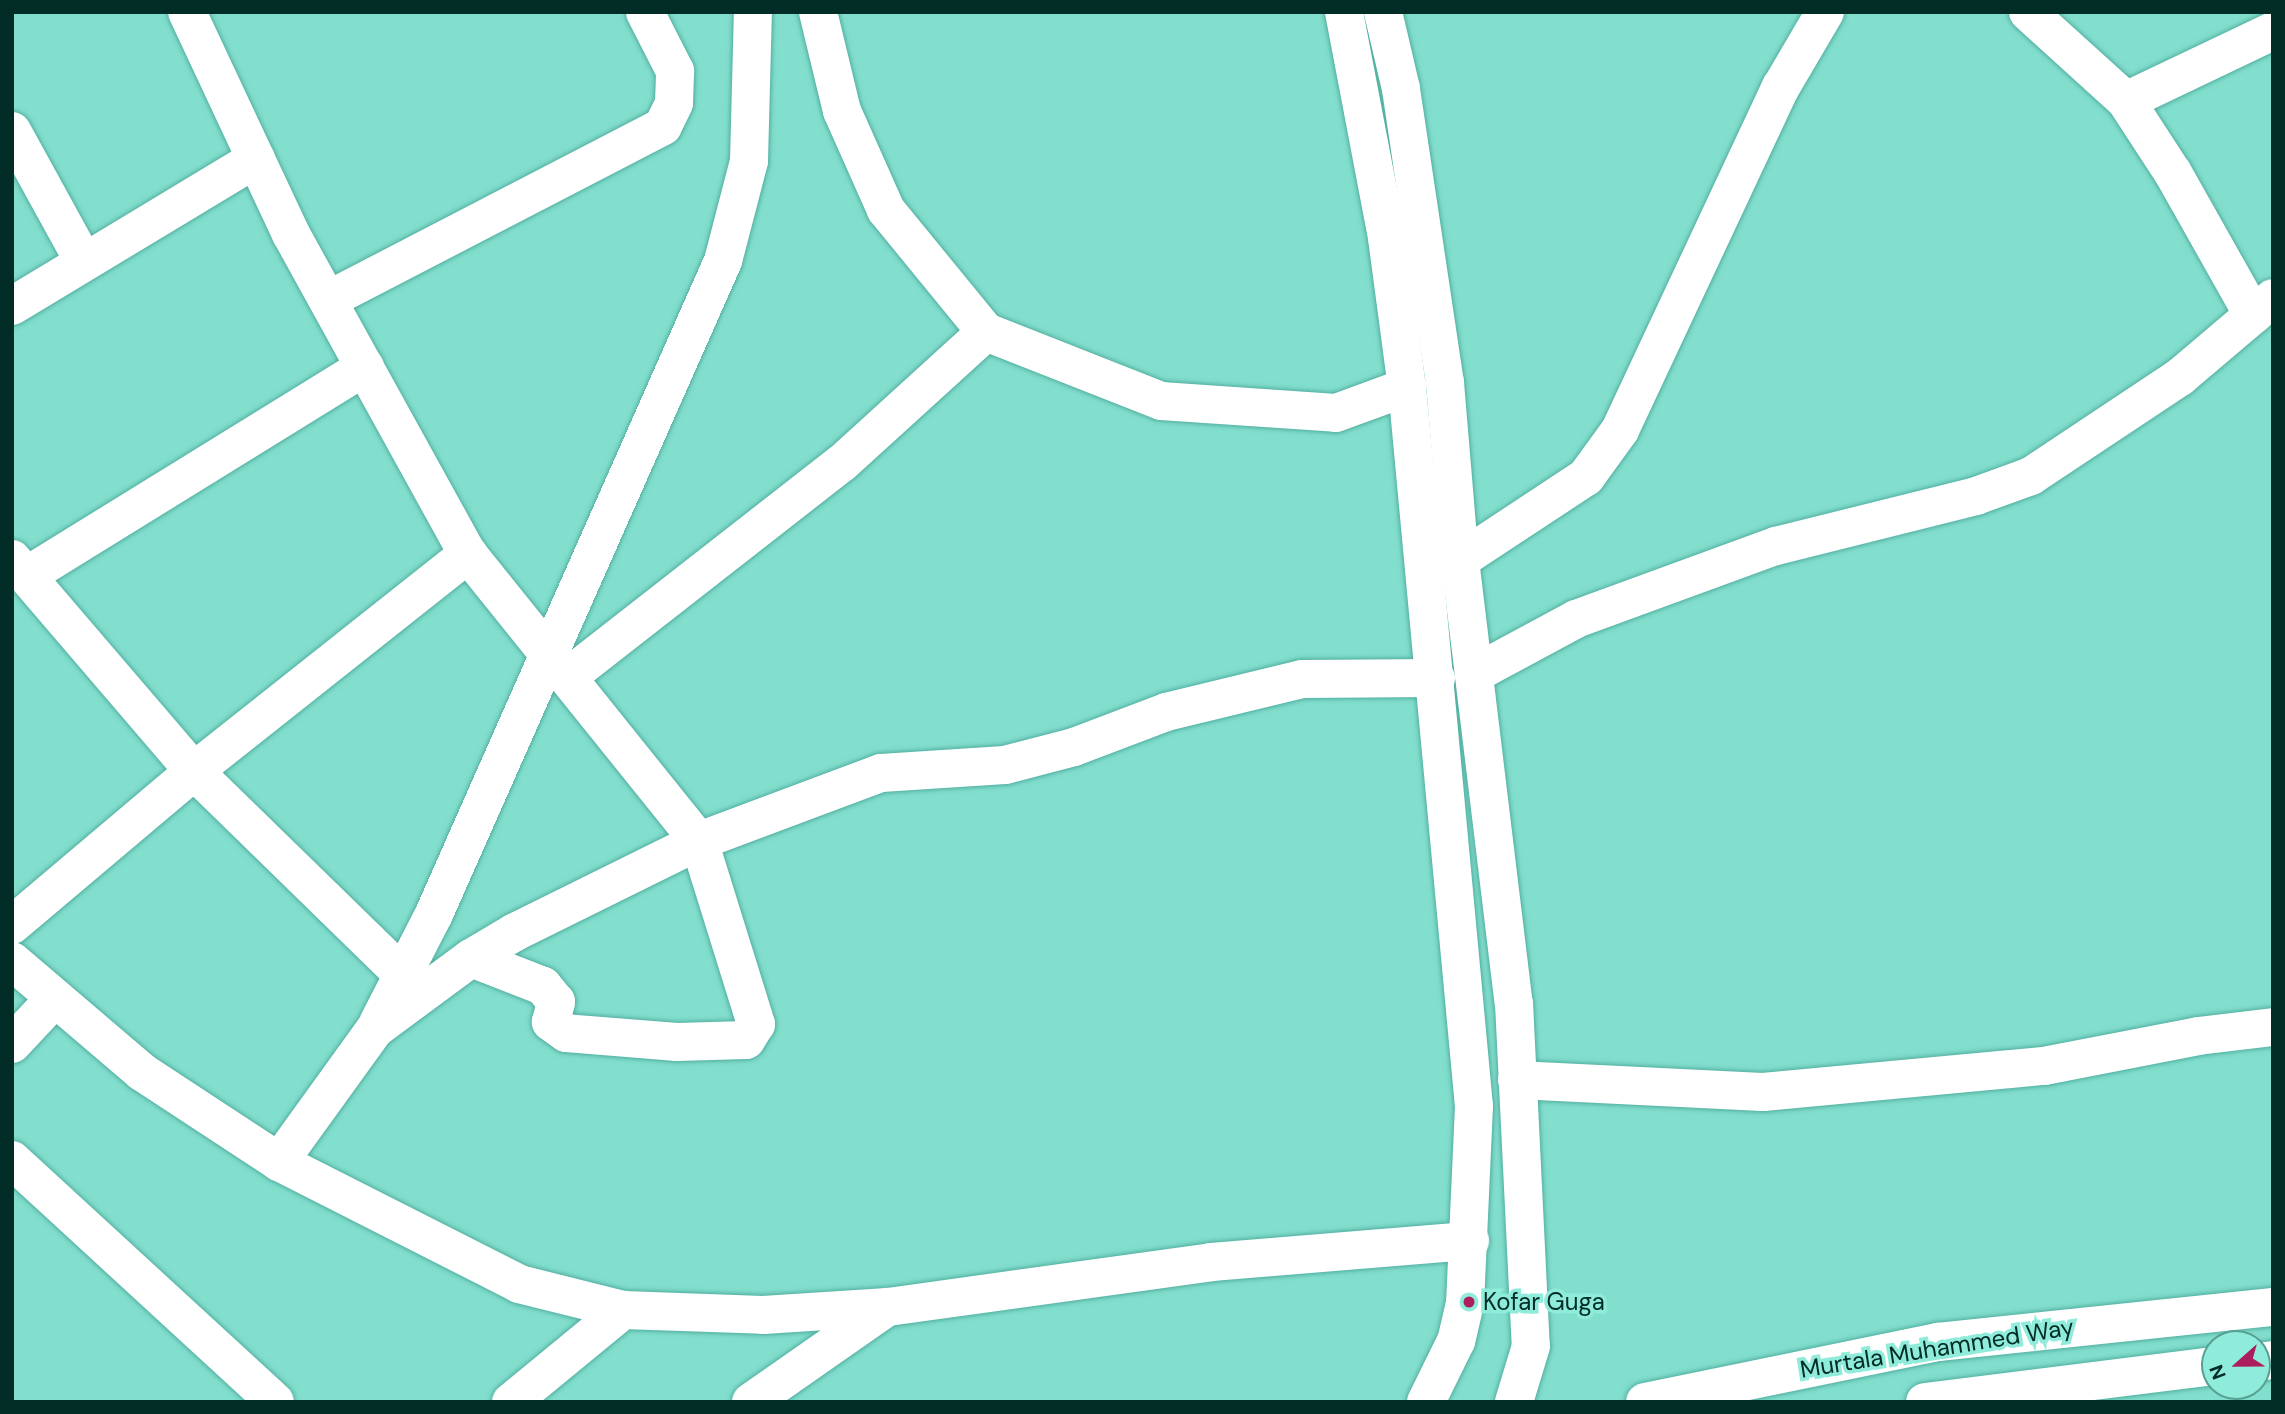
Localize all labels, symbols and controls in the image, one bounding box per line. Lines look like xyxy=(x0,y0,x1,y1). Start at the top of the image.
place label: Kofar Guga xyxy=(1483,1288,1605,1316)
marker: Kofar Guga xyxy=(1461,1294,1477,1310)
street label: Murtala Muhammed Way xyxy=(1798,1312,2076,1384)
north arrow xyxy=(2201,1330,2271,1400)
text: N xyxy=(2204,1361,2232,1383)

